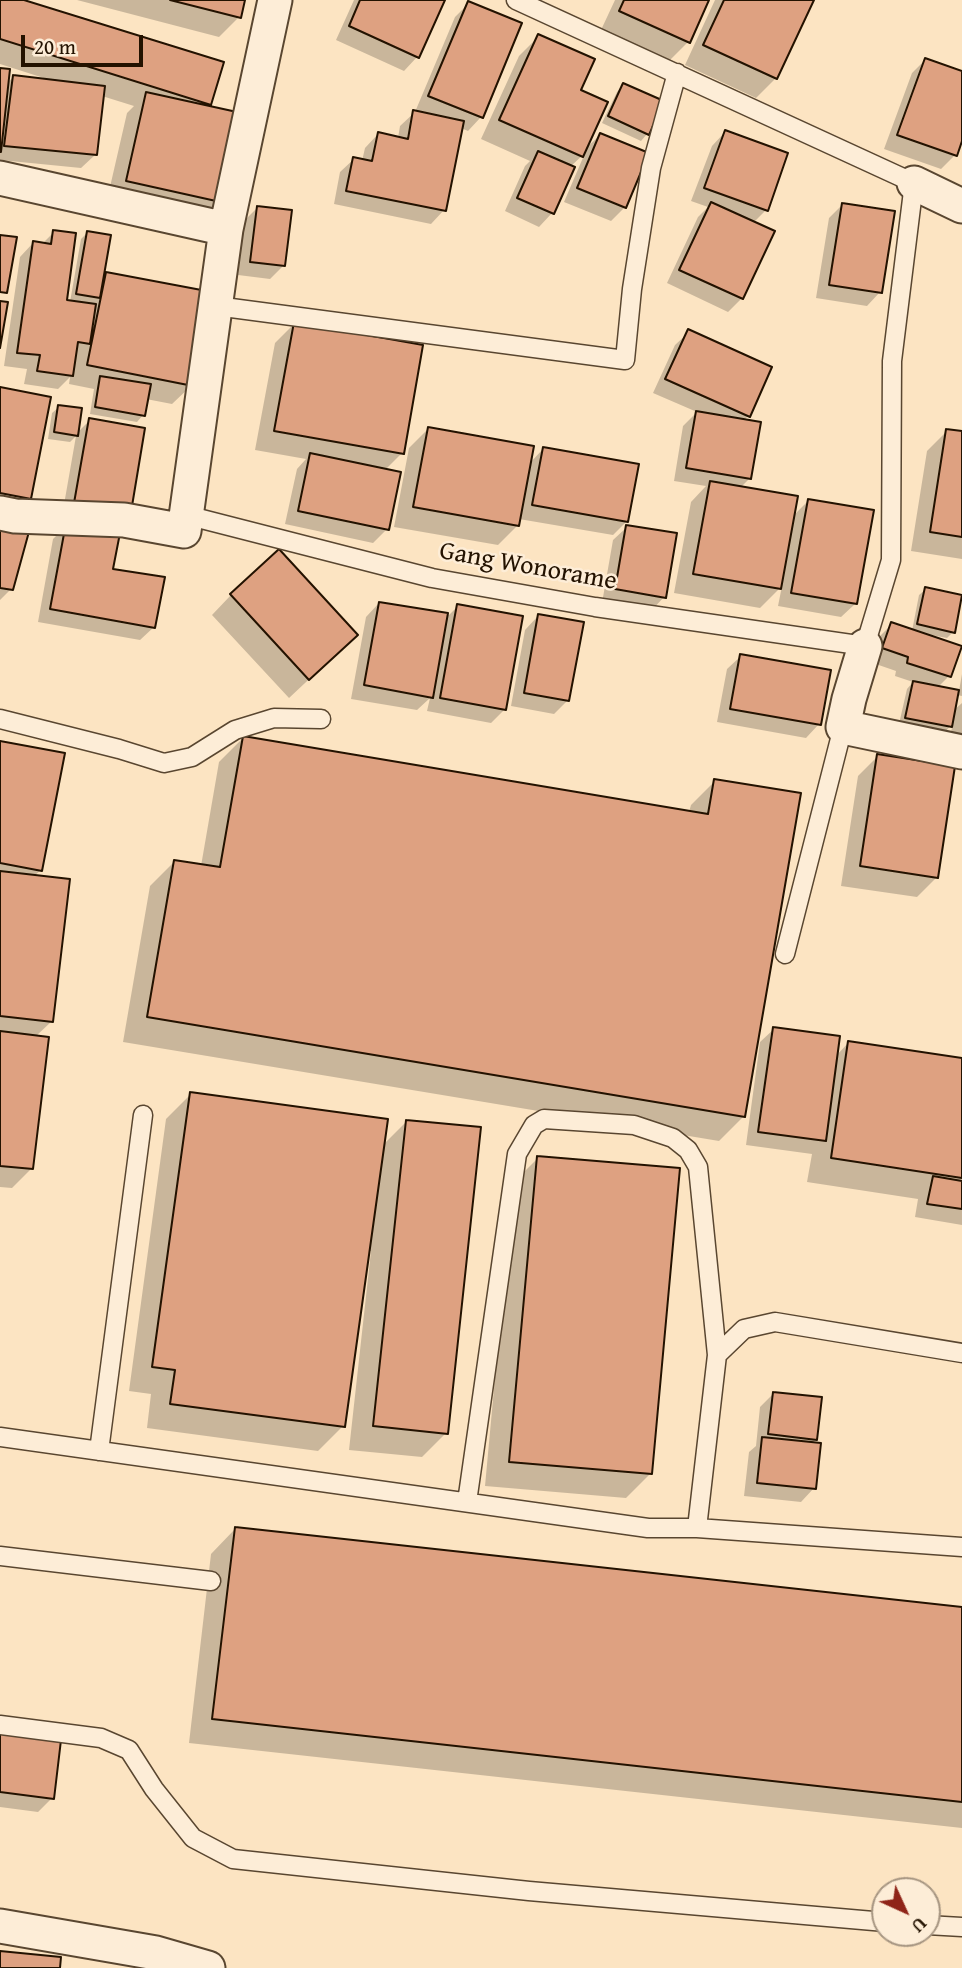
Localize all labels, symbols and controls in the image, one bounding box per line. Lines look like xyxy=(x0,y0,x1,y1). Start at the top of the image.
scale bar xyxy=(24,21,147,65)
text: 20 m xyxy=(34,31,76,62)
street label: Gang Wonorame xyxy=(437,536,619,598)
north arrow xyxy=(871,1877,941,1947)
text: U xyxy=(905,1911,934,1940)

